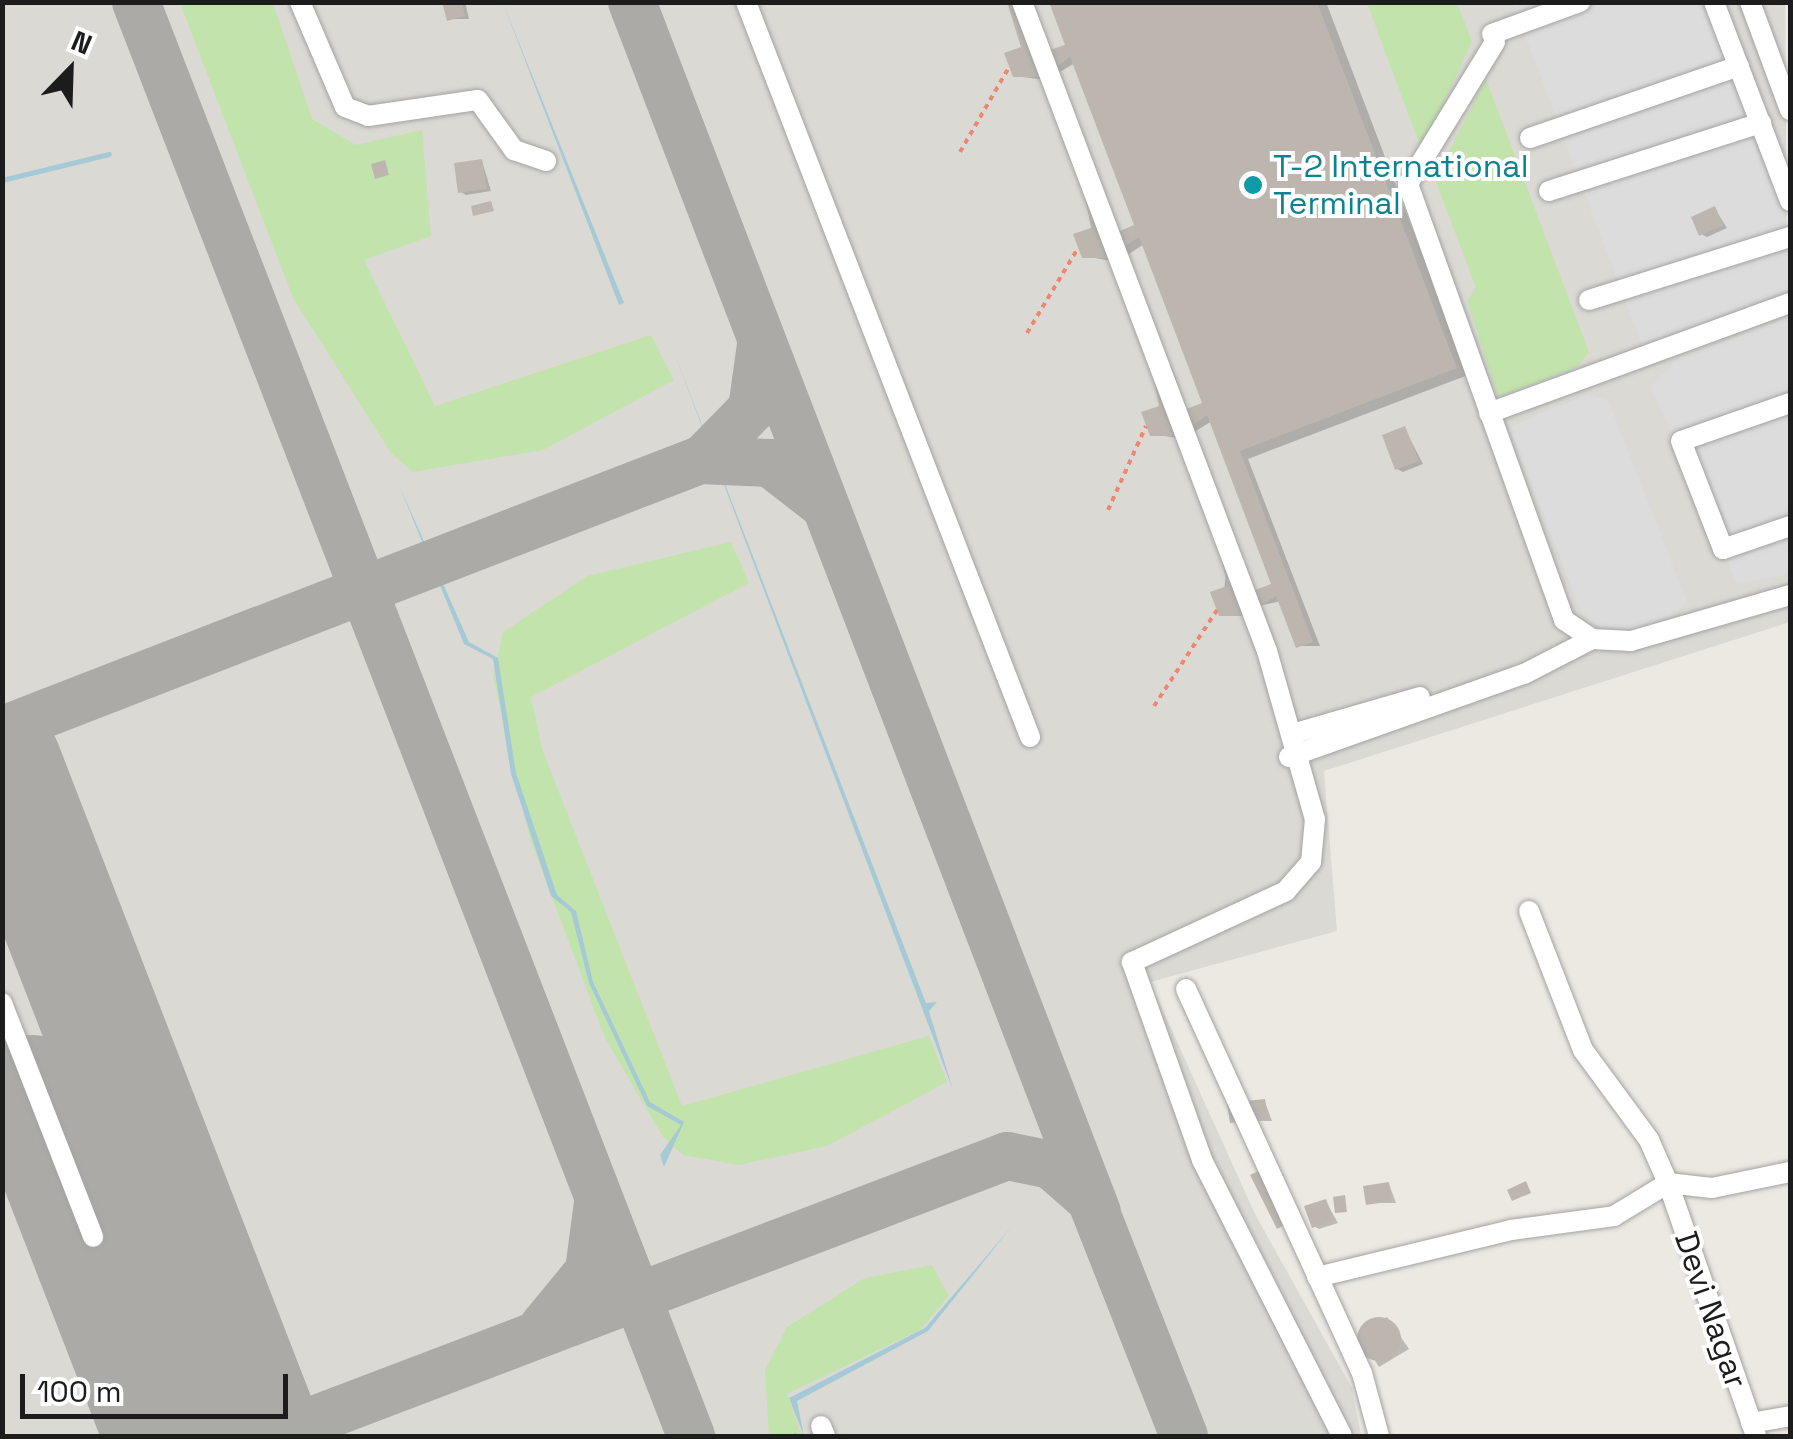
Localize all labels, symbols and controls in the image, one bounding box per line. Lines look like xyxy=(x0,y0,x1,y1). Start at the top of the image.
north arrow xyxy=(20,20,120,120)
text: N xyxy=(66,22,97,63)
place label: T-2 International Terminal xyxy=(1273,148,1529,223)
marker: T-2 International Terminal xyxy=(1242,174,1264,196)
street label: Devi Nagar xyxy=(1666,1227,1756,1393)
scale bar xyxy=(25,1354,292,1416)
text: 100 m xyxy=(37,1372,122,1411)

